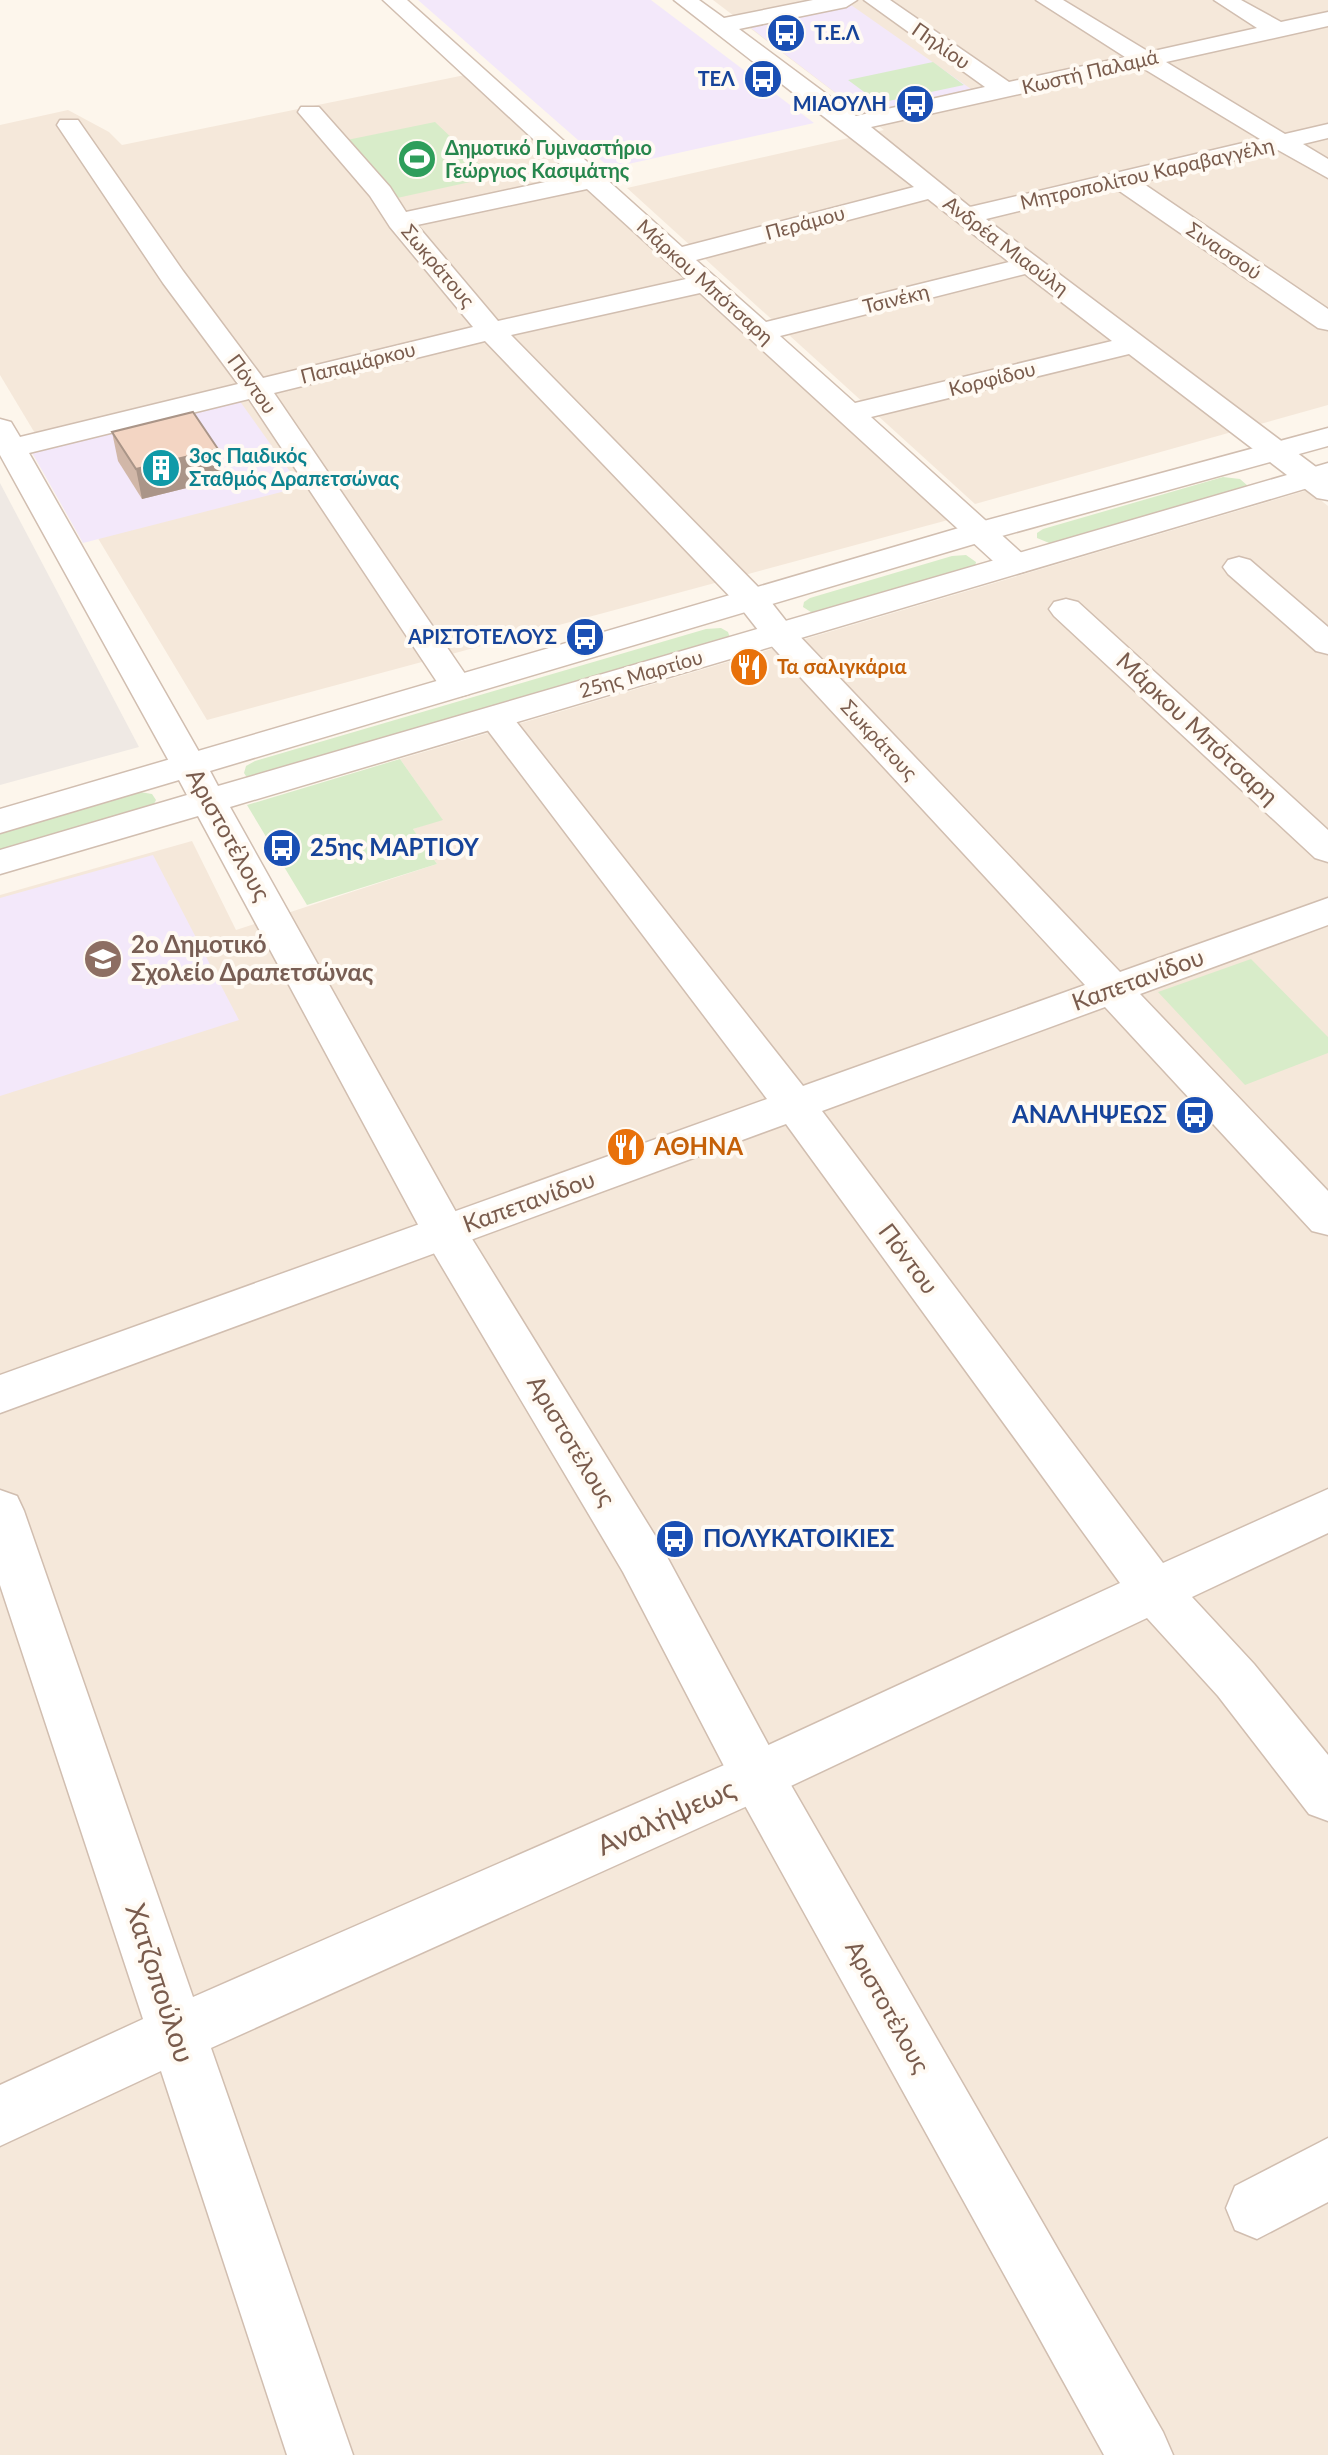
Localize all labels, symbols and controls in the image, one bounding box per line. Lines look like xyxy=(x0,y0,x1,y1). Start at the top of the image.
bus stop icon: Τ.Ε.Λ xyxy=(765,12,807,54)
street label: Πηλίου xyxy=(908,17,975,74)
place label: Τ.Ε.Λ xyxy=(814,20,860,44)
street label: Κωστή Παλαμά xyxy=(1019,44,1160,98)
bus stop icon: ΤΕΛ xyxy=(742,58,784,100)
place label: ΤΕΛ xyxy=(698,66,735,90)
bus stop icon: ΜΙΑΟΥΛΗ xyxy=(894,83,936,125)
place label: ΜΙΑΟΥΛΗ xyxy=(793,91,887,115)
street label: Μητροπολίτου Καραβαγγέλη xyxy=(1018,132,1276,214)
place label: Δημοτικό Γυμναστήριο Γεώργιος Κασιμάτης xyxy=(445,135,652,182)
sports icon: Δημοτικό Γυμναστήριο Γεώργιος Κασιμάτης xyxy=(396,138,438,180)
street label: Ανδρέα Μιαούλη xyxy=(939,190,1074,300)
street label: Περάμου xyxy=(762,200,847,244)
street label: Μάρκου Μπότσαρη xyxy=(632,214,779,349)
street label: Σινασσού xyxy=(1183,216,1267,284)
street label: Σωκράτους xyxy=(397,219,480,312)
street label: Τσινέκη xyxy=(860,278,931,318)
street label: Παπαμάρκου xyxy=(298,336,418,388)
street label: Πόντου xyxy=(223,349,282,418)
street label: Κορφίδου xyxy=(946,356,1038,400)
place label: 3ος Παιδικός Σταθμός Δραπετσώνας xyxy=(189,443,400,490)
building icon: 3ος Παιδικός Σταθμός Δραπετσώνας xyxy=(140,447,182,489)
bus stop icon: ΑΡΙΣΤΟΤΕΛΟΥΣ xyxy=(564,616,606,658)
place label: ΑΡΙΣΤΟΤΕΛΟΥΣ xyxy=(407,624,557,648)
street label: 25ης Μαρτίου xyxy=(576,644,705,702)
restaurant icon: Τα σαλιγκάρια xyxy=(728,646,770,688)
street label: Μάρκου Μπότσαρη xyxy=(1111,646,1285,810)
place label: Τα σαλιγκάρια xyxy=(777,654,907,678)
street label: Σωκράτους xyxy=(837,694,923,784)
street label: Αριστοτέλους xyxy=(181,763,278,906)
bus stop icon: 25ης ΜΑΡΤΙΟΥ xyxy=(261,827,303,869)
place label: 25ης ΜΑΡΤΙΟΥ xyxy=(310,832,479,861)
place label: 2ο Δημοτικό Σχολείο Δραπετσώνας xyxy=(131,929,374,986)
school or university icon: 2ο Δημοτικό Σχολείο Δραπετσώνας xyxy=(82,938,124,980)
street label: Καπετανίδου xyxy=(1067,941,1207,1016)
bus stop icon: ΑΝΑΛΗΨΕΩΣ xyxy=(1174,1094,1216,1136)
place label: ΑΝΑΛΗΨΕΩΣ xyxy=(1011,1099,1167,1128)
restaurant icon: ΑΘΗΝΑ xyxy=(605,1126,647,1168)
place label: ΑΘΗΝΑ xyxy=(653,1131,744,1160)
street label: Καπετανίδου xyxy=(458,1163,598,1238)
street label: Πόντου xyxy=(873,1217,945,1299)
street label: Αριστοτέλους xyxy=(522,1370,623,1511)
bus stop icon: ΠΟΛΥΚΑΤΟΙΚΙΕΣ xyxy=(654,1518,696,1560)
place label: ΠΟΛΥΚΑΤΟΙΚΙΕΣ xyxy=(703,1523,895,1552)
street label: Αναλήψεως xyxy=(591,1770,740,1862)
street label: Χατζοπούλου xyxy=(119,1899,203,2067)
street label: Αριστοτέλους xyxy=(840,1935,937,2078)

